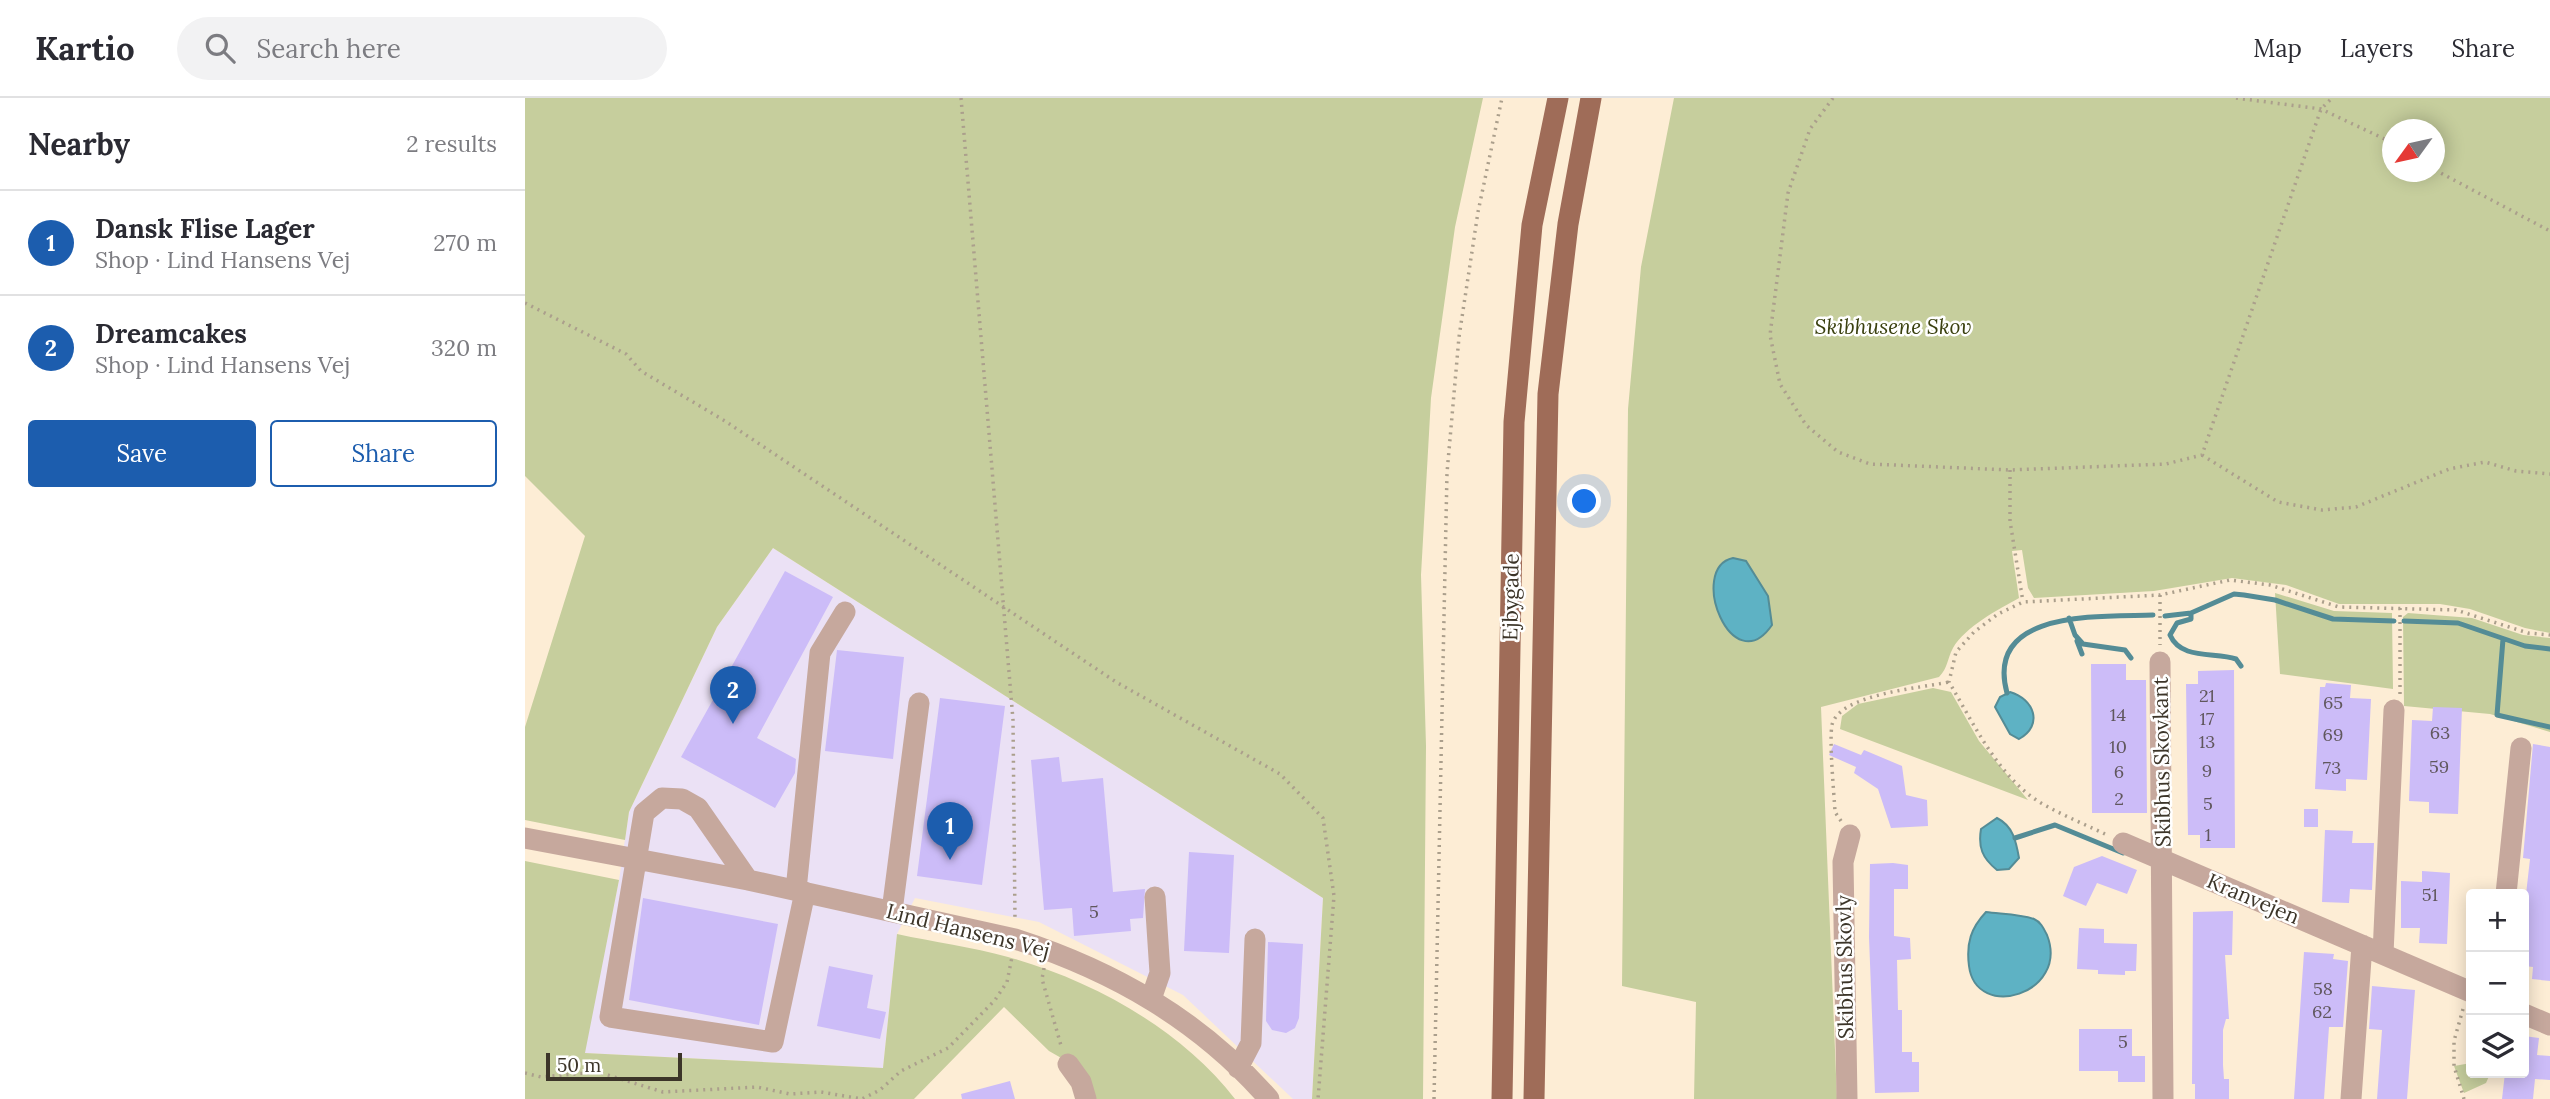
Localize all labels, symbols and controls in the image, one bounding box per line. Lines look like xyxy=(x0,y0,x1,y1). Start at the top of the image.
search box xyxy=(177,17,667,80)
text: Kartio xyxy=(35,27,135,69)
icon: search xyxy=(201,29,239,67)
text: Search here xyxy=(257,32,401,65)
text: Map xyxy=(2253,33,2302,64)
text: Layers xyxy=(2340,33,2413,64)
text: Share xyxy=(2451,33,2515,64)
north arrow xyxy=(2382,119,2445,182)
text: Nearby xyxy=(28,125,130,163)
text: 2 results xyxy=(406,129,497,158)
text: Dansk Flise Lager xyxy=(95,212,315,245)
text: 1 xyxy=(46,228,56,257)
text: 270 m xyxy=(433,228,497,257)
text: Shop · Lind Hansens Vej xyxy=(95,245,350,274)
park label: Skibhusene Skov xyxy=(1815,313,1971,340)
text: Dreamcakes xyxy=(95,317,247,350)
text: 2 xyxy=(45,333,57,362)
text: 320 m xyxy=(431,333,497,362)
text: Shop · Lind Hansens Vej xyxy=(95,350,350,379)
button: Save xyxy=(28,420,256,487)
button: Share xyxy=(270,420,497,487)
your location xyxy=(1567,484,1601,518)
street label: Ejbygade xyxy=(1496,553,1525,641)
pin: 2 xyxy=(710,666,756,724)
street label: Skibhus Skovkant xyxy=(2147,676,2176,847)
house number: 21 xyxy=(2199,684,2215,707)
house number: 65 xyxy=(2323,691,2343,714)
house number: 14 xyxy=(2110,703,2126,726)
house number: 17 xyxy=(2200,707,2214,730)
house number: 63 xyxy=(2430,721,2450,744)
house number: 69 xyxy=(2323,723,2343,746)
house number: 13 xyxy=(2199,730,2215,753)
house number: 10 xyxy=(2109,735,2127,758)
house number: 59 xyxy=(2429,755,2449,778)
house number: 73 xyxy=(2323,756,2341,779)
house number: 9 xyxy=(2202,759,2212,782)
house number: 6 xyxy=(2114,760,2124,783)
house number: 2 xyxy=(2114,787,2124,810)
house number: 5 xyxy=(2203,792,2213,815)
pin: 1 xyxy=(927,802,973,860)
house number: 1 xyxy=(2205,823,2211,846)
street label: Kranvejen xyxy=(2203,867,2304,930)
house number: 51 xyxy=(2422,883,2438,906)
map controls xyxy=(2466,889,2529,1078)
button: + xyxy=(2466,889,2529,952)
street label: Skibhus Skovly xyxy=(1830,895,1859,1039)
street label: Lind Hansens Vej xyxy=(884,897,1053,964)
house number: 5 xyxy=(1089,900,1099,923)
button: − xyxy=(2466,952,2529,1015)
house number: 58 xyxy=(2313,977,2333,1000)
house number: 62 xyxy=(2312,1000,2332,1023)
button: layers xyxy=(2466,1015,2529,1078)
house number: 5 xyxy=(2118,1030,2128,1053)
scale bar xyxy=(546,1050,683,1082)
text: 50 m xyxy=(557,1053,601,1077)

